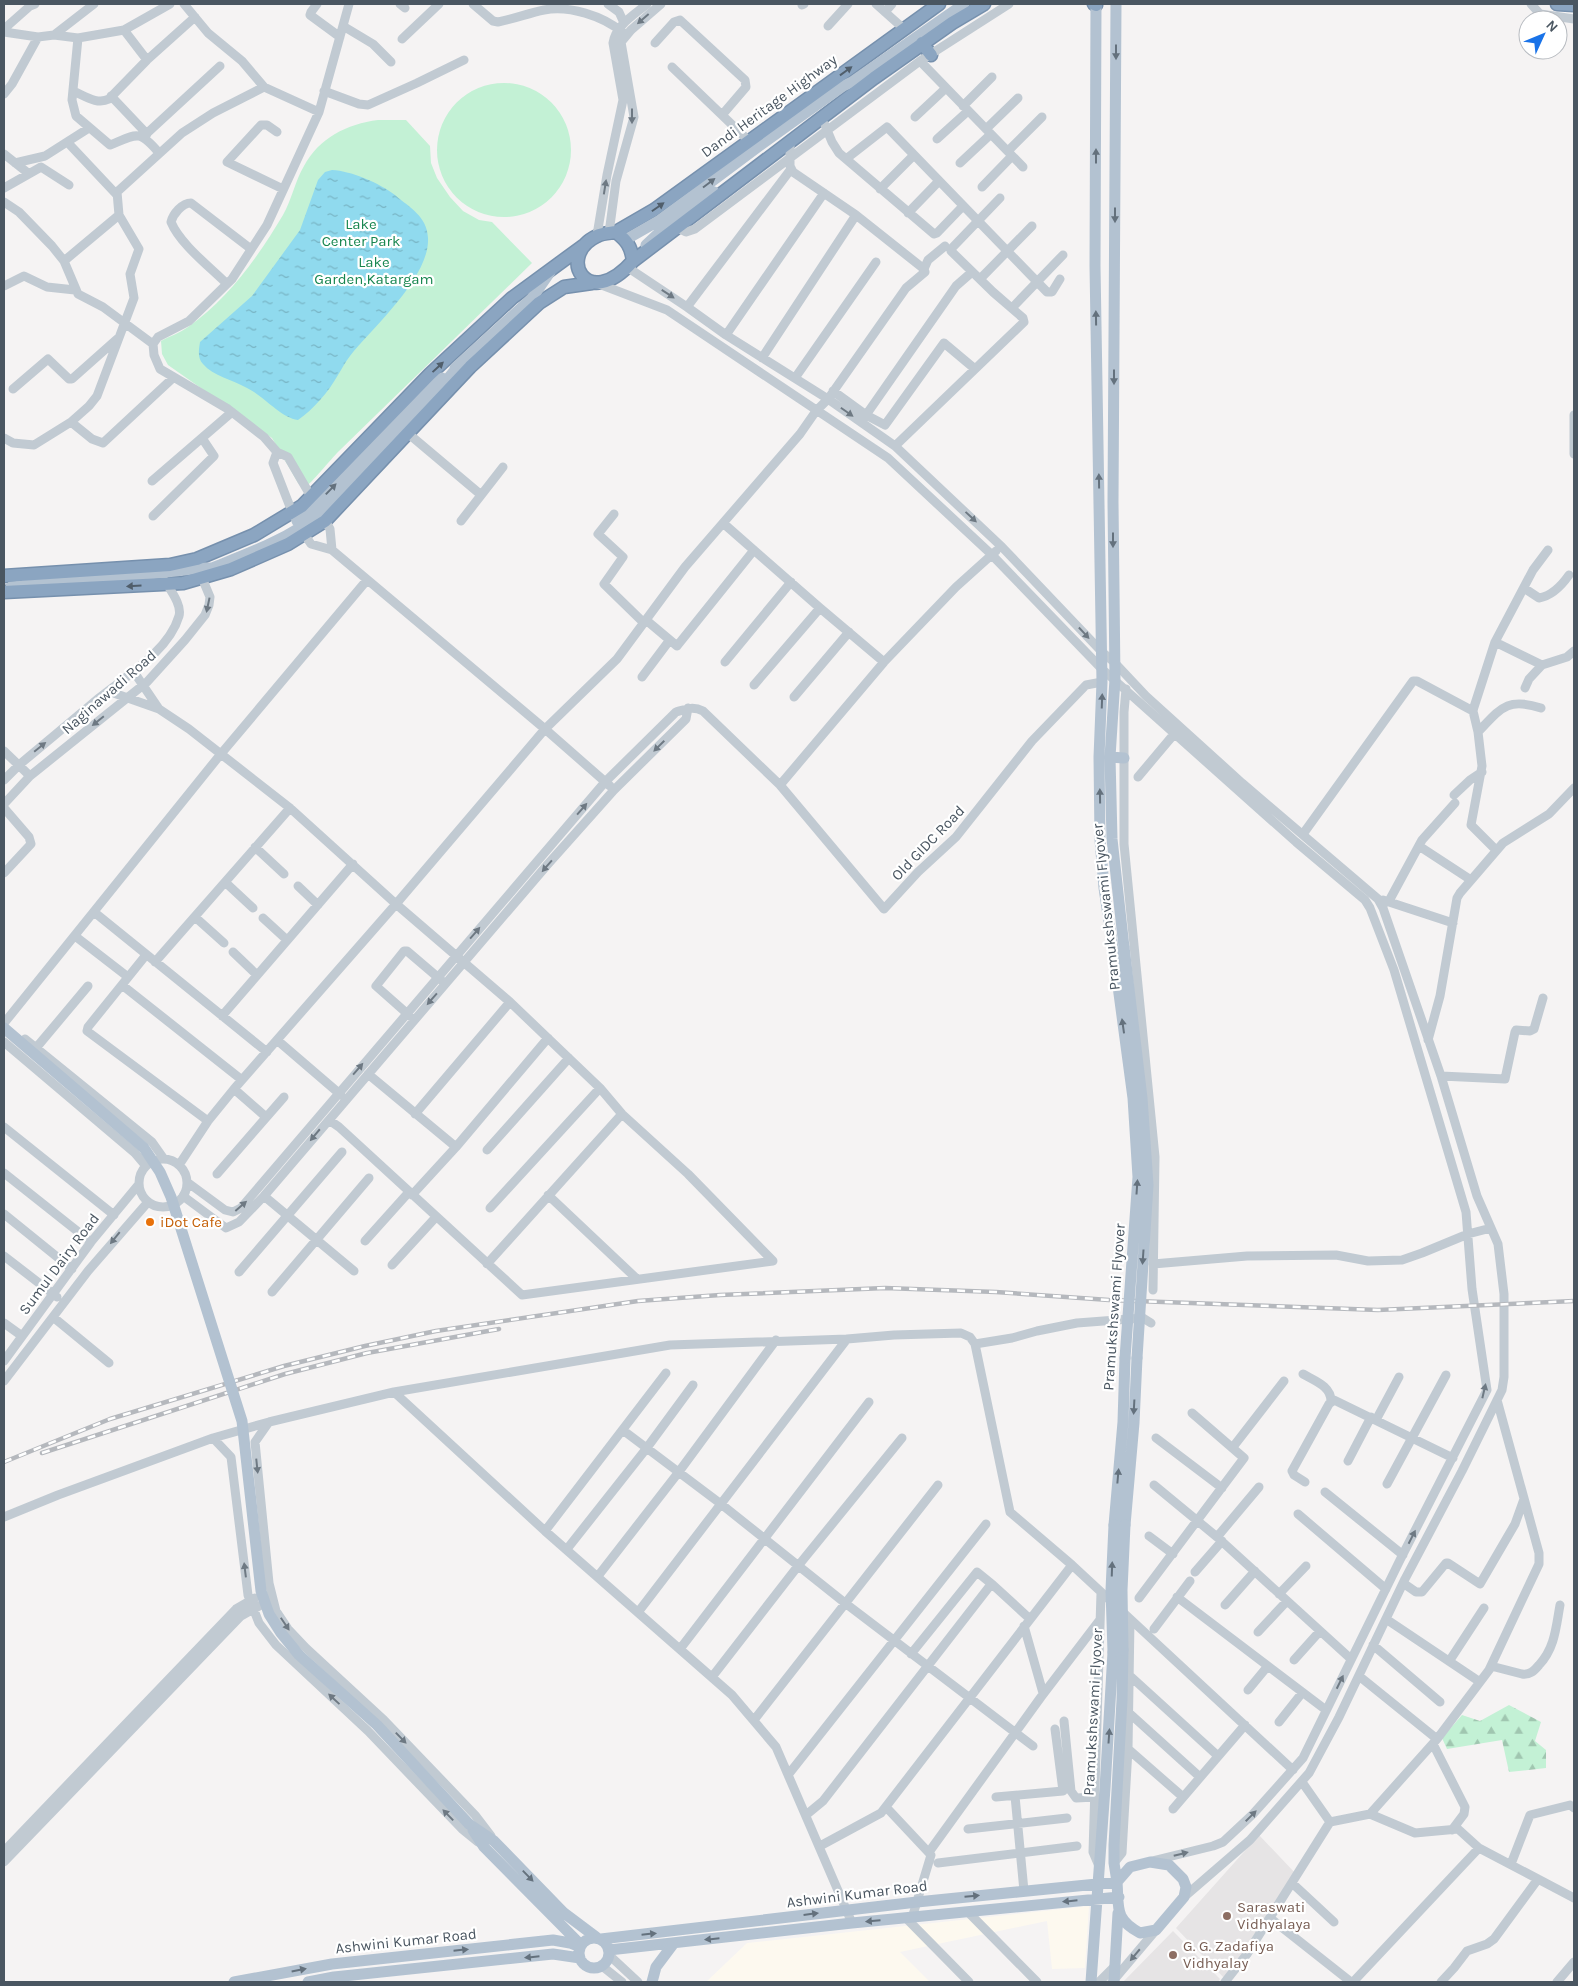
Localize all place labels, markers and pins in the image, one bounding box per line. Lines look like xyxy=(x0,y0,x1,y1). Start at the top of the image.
place label: iDot Cafe xyxy=(160,1213,222,1231)
marker: iDot Cafe xyxy=(144,1216,156,1228)
place label: Saraswati Vidhyalaya xyxy=(1237,1898,1311,1933)
marker: Saraswati Vidhyalaya xyxy=(1221,1910,1233,1922)
place label: G. G. Zadafiya Vidhyalay xyxy=(1183,1937,1274,1972)
marker: G. G. Zadafiya Vidhyalay xyxy=(1167,1949,1179,1961)

